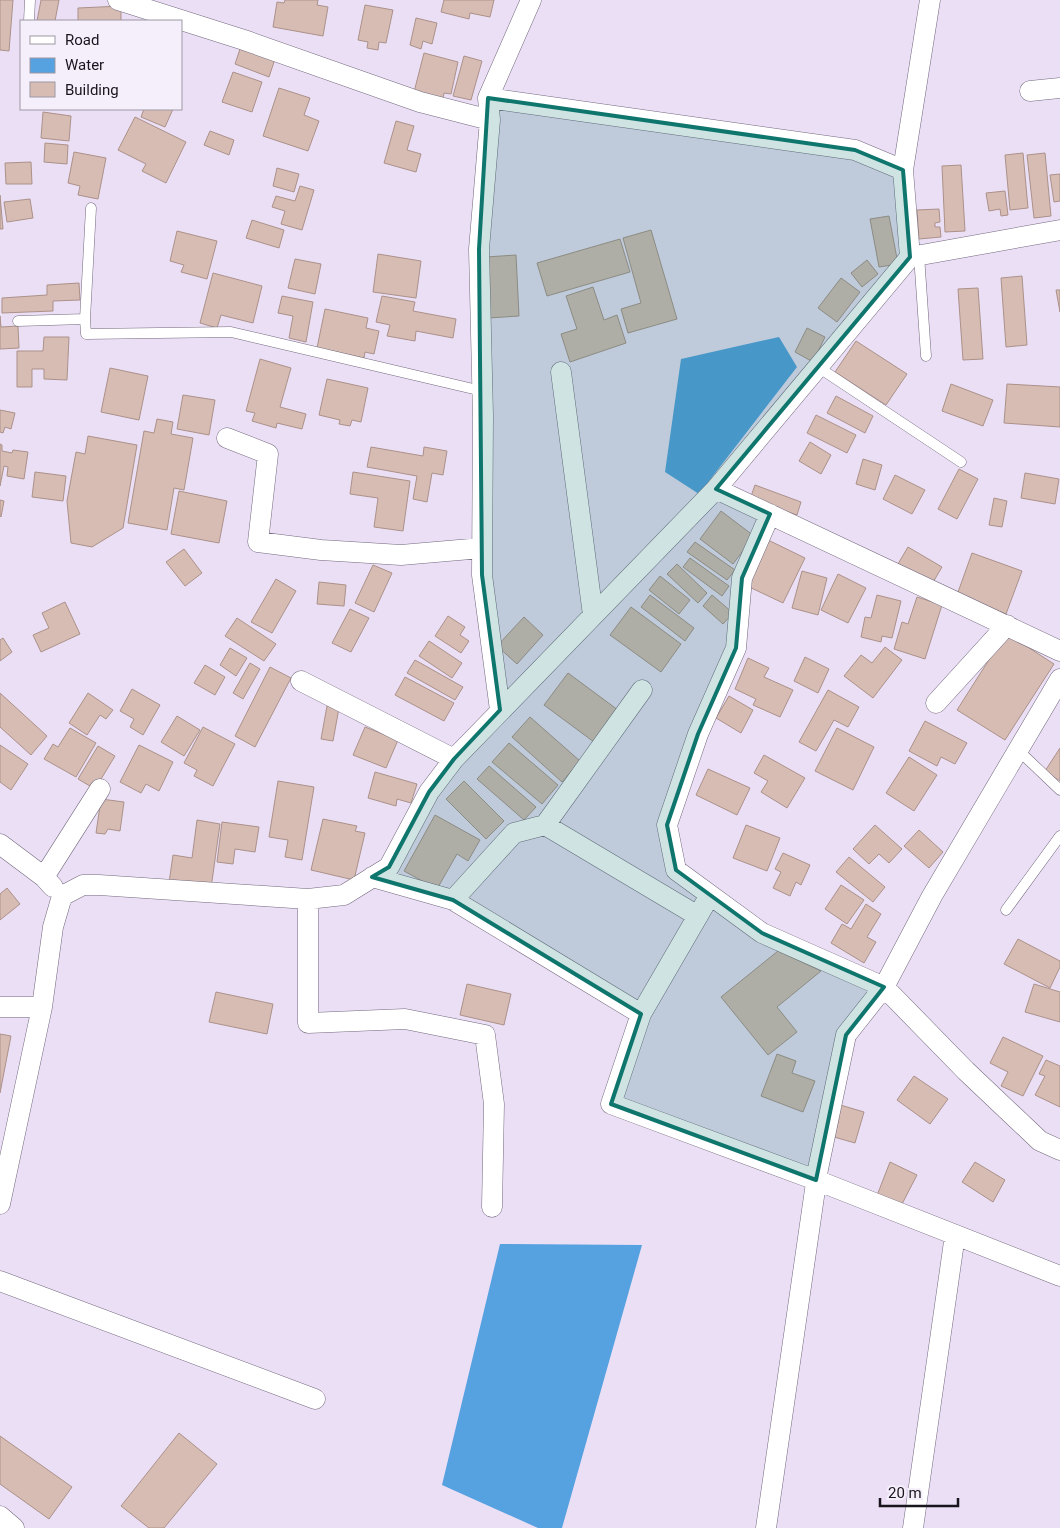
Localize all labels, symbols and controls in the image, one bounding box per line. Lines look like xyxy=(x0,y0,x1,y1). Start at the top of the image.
legend xyxy=(20,20,182,110)
text: Road xyxy=(65,31,99,49)
text: Water xyxy=(65,56,104,74)
text: Building xyxy=(65,81,119,99)
scale bar xyxy=(880,1476,958,1508)
text: 20 m xyxy=(888,1484,922,1502)

